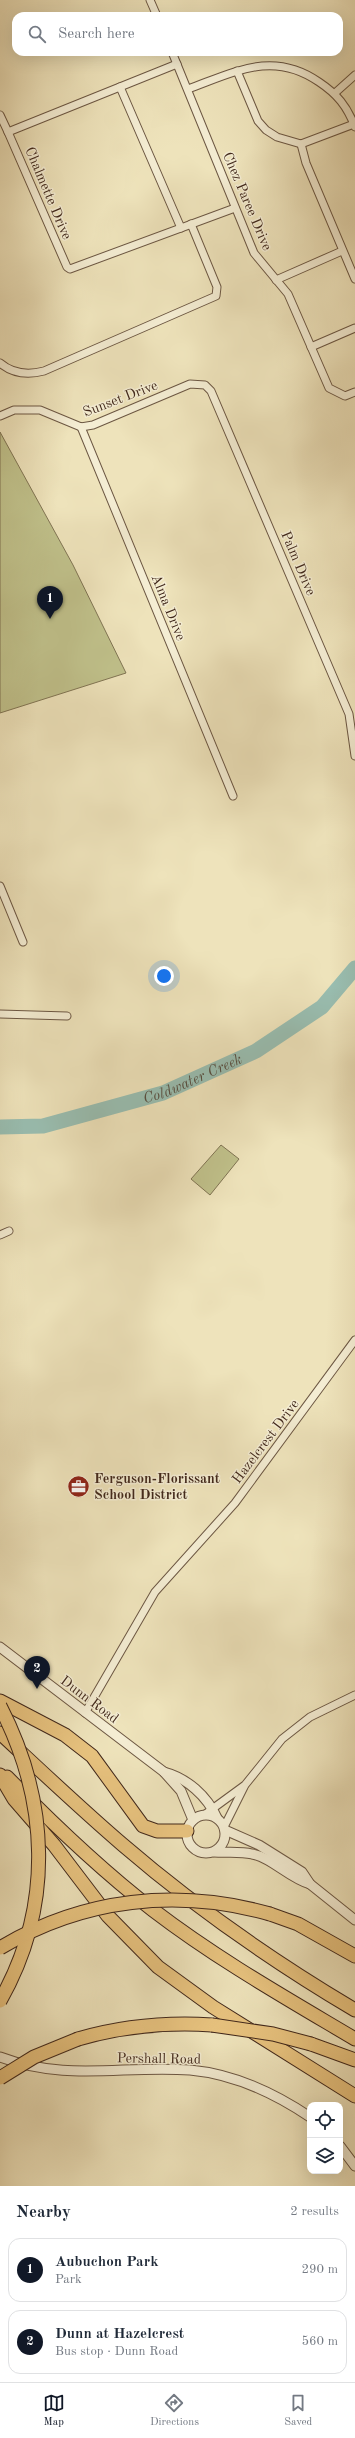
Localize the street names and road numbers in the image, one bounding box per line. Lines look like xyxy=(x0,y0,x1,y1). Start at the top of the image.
street label: Chalmette Drive xyxy=(22,145,74,242)
street label: Chez Paree Drive xyxy=(220,150,274,253)
street label: Sunset Drive xyxy=(81,378,160,420)
street label: Palm Drive xyxy=(278,529,318,598)
street label: Alma Drive xyxy=(148,572,188,642)
street label: Hazelcrest Drive xyxy=(230,1397,302,1486)
street label: Dunn Road xyxy=(58,1674,121,1726)
street label: Pershall Road xyxy=(117,2051,201,2067)

